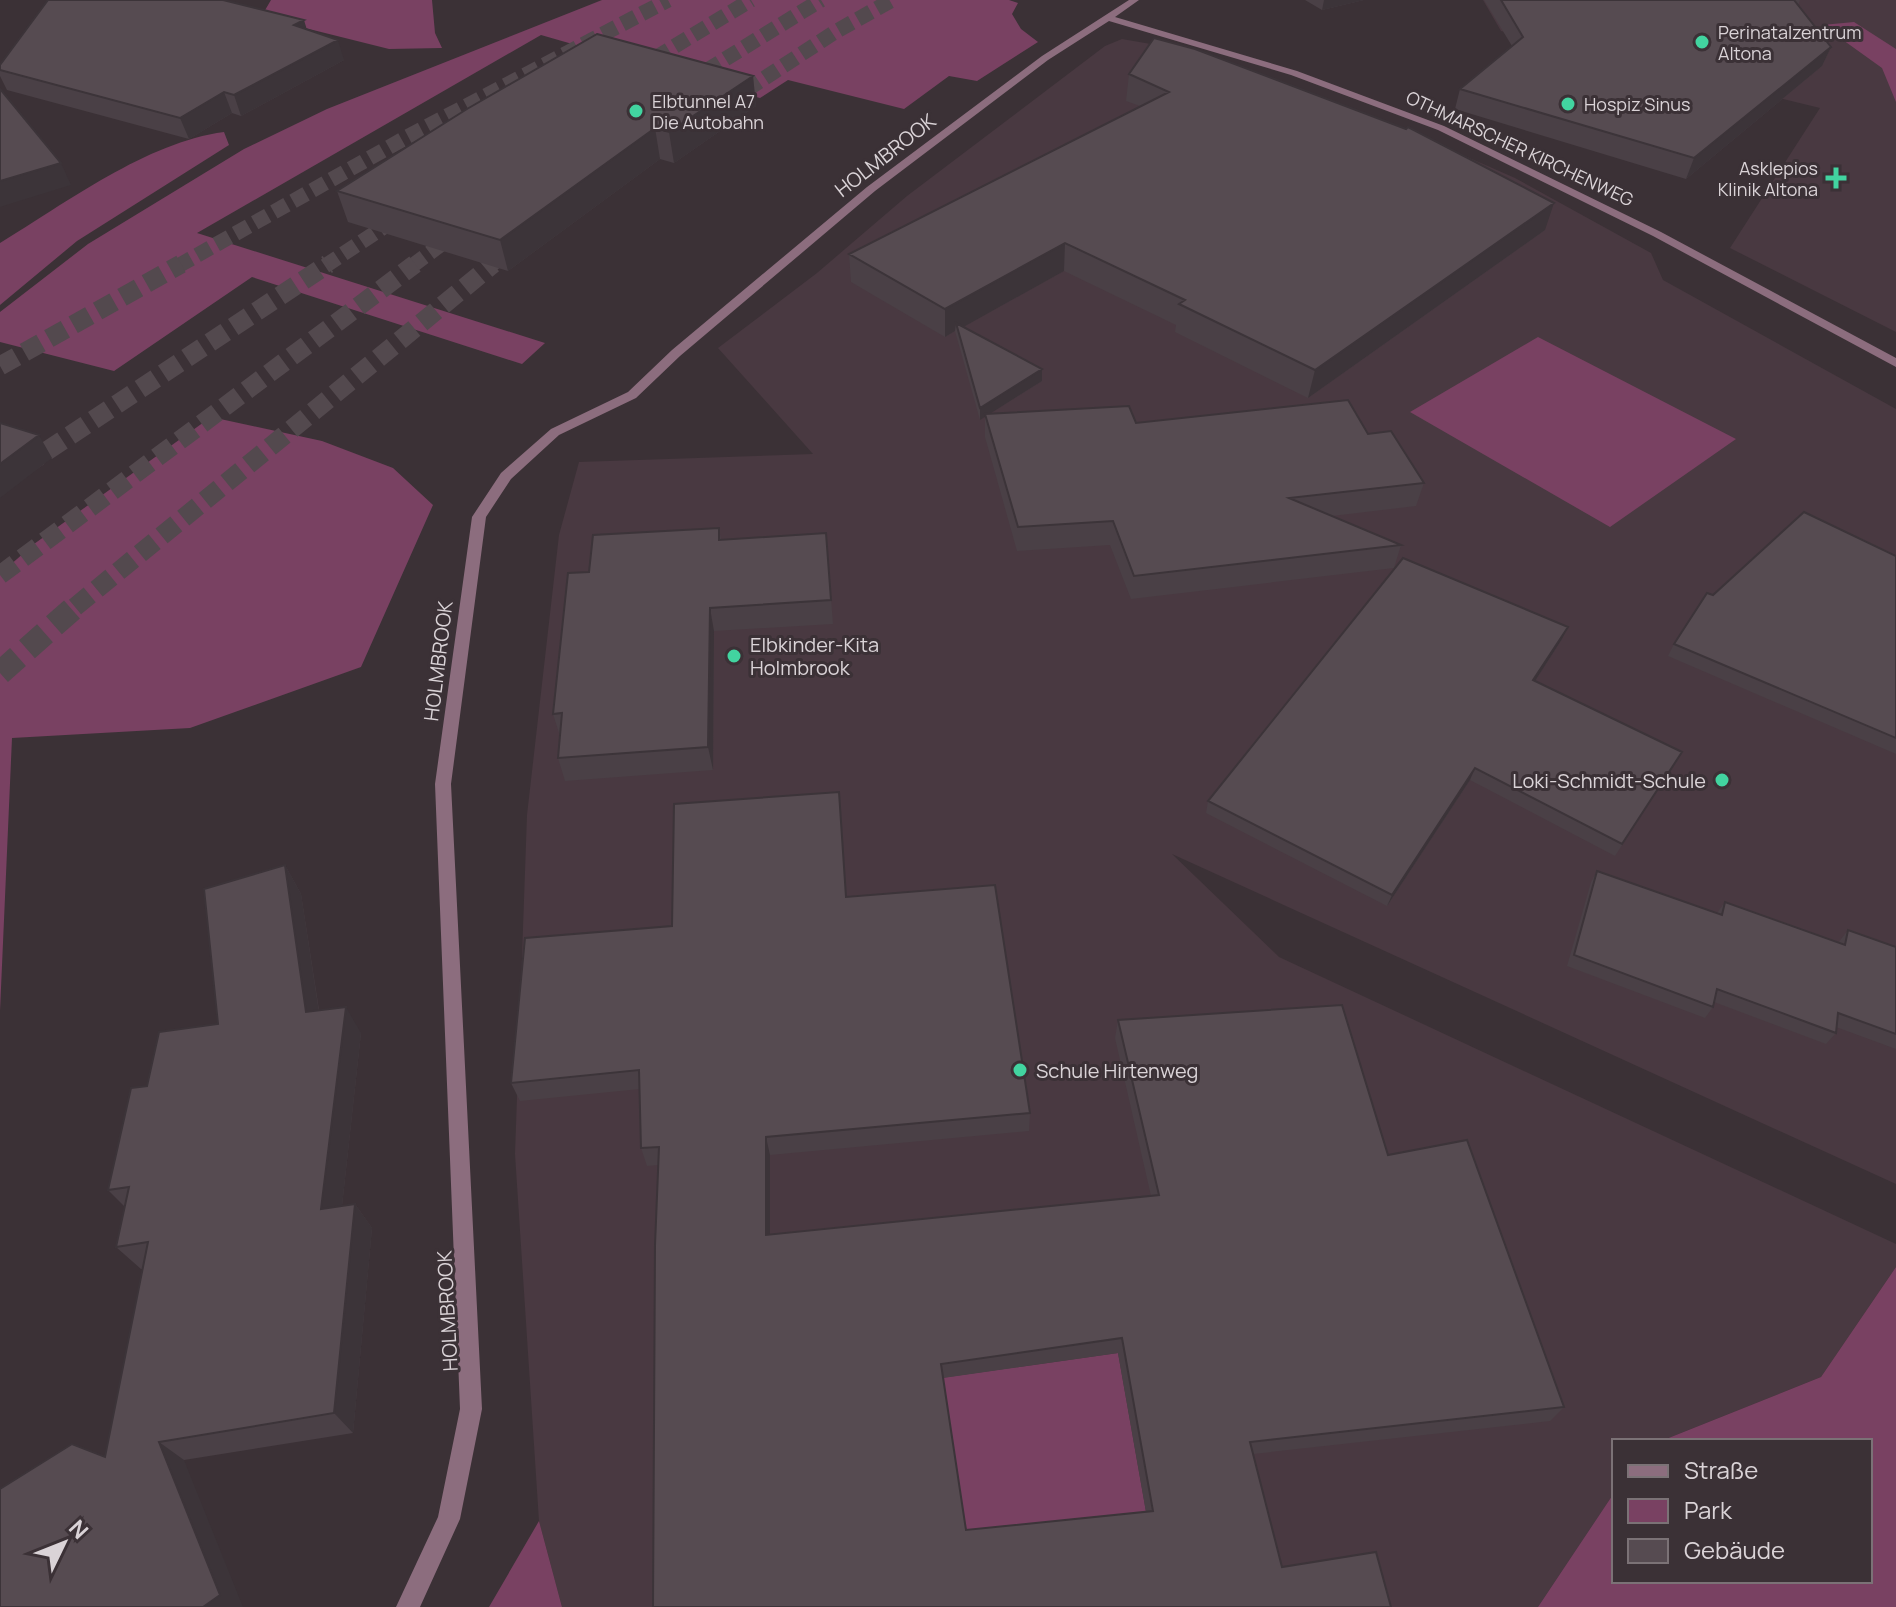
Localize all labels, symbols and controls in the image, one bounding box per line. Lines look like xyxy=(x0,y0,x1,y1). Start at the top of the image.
place label: Perinatalzentrum Altona xyxy=(1718,20,1862,65)
marker: Perinatalzentrum Altona xyxy=(1693,33,1711,51)
street label: OTHMARSCHER KIRCHENWEG xyxy=(1402,85,1638,211)
place label: Elbtunnel A7 Die Autobahn xyxy=(652,89,764,134)
place label: Hospiz Sinus xyxy=(1584,92,1690,116)
marker: Hospiz Sinus xyxy=(1559,95,1577,113)
marker: Elbtunnel A7 Die Autobahn xyxy=(627,102,645,120)
street label: HOLMBROOK xyxy=(829,107,941,203)
place label: Asklepios Klinik Altona xyxy=(1718,156,1818,201)
marker: Asklepios Klinik Altona xyxy=(1825,167,1847,189)
street label: HOLMBROOK xyxy=(417,599,459,723)
place label: Elbkinder-Kita Holmbrook xyxy=(750,631,879,681)
marker: Elbkinder-Kita Holmbrook xyxy=(725,647,743,665)
place label: Loki-Schmidt-Schule xyxy=(1512,767,1706,794)
marker: Loki-Schmidt-Schule xyxy=(1713,771,1731,789)
place label: Schule Hirtenweg xyxy=(1036,1057,1198,1084)
marker: Schule Hirtenweg xyxy=(1011,1061,1029,1079)
street label: HOLMBROOK xyxy=(430,1250,464,1372)
legend xyxy=(1612,1439,1872,1583)
text: Straße xyxy=(1684,1453,1758,1486)
text: Park xyxy=(1684,1493,1733,1526)
north arrow xyxy=(24,1503,104,1583)
text: N xyxy=(62,1513,95,1545)
text: Gebäude xyxy=(1684,1533,1785,1566)

